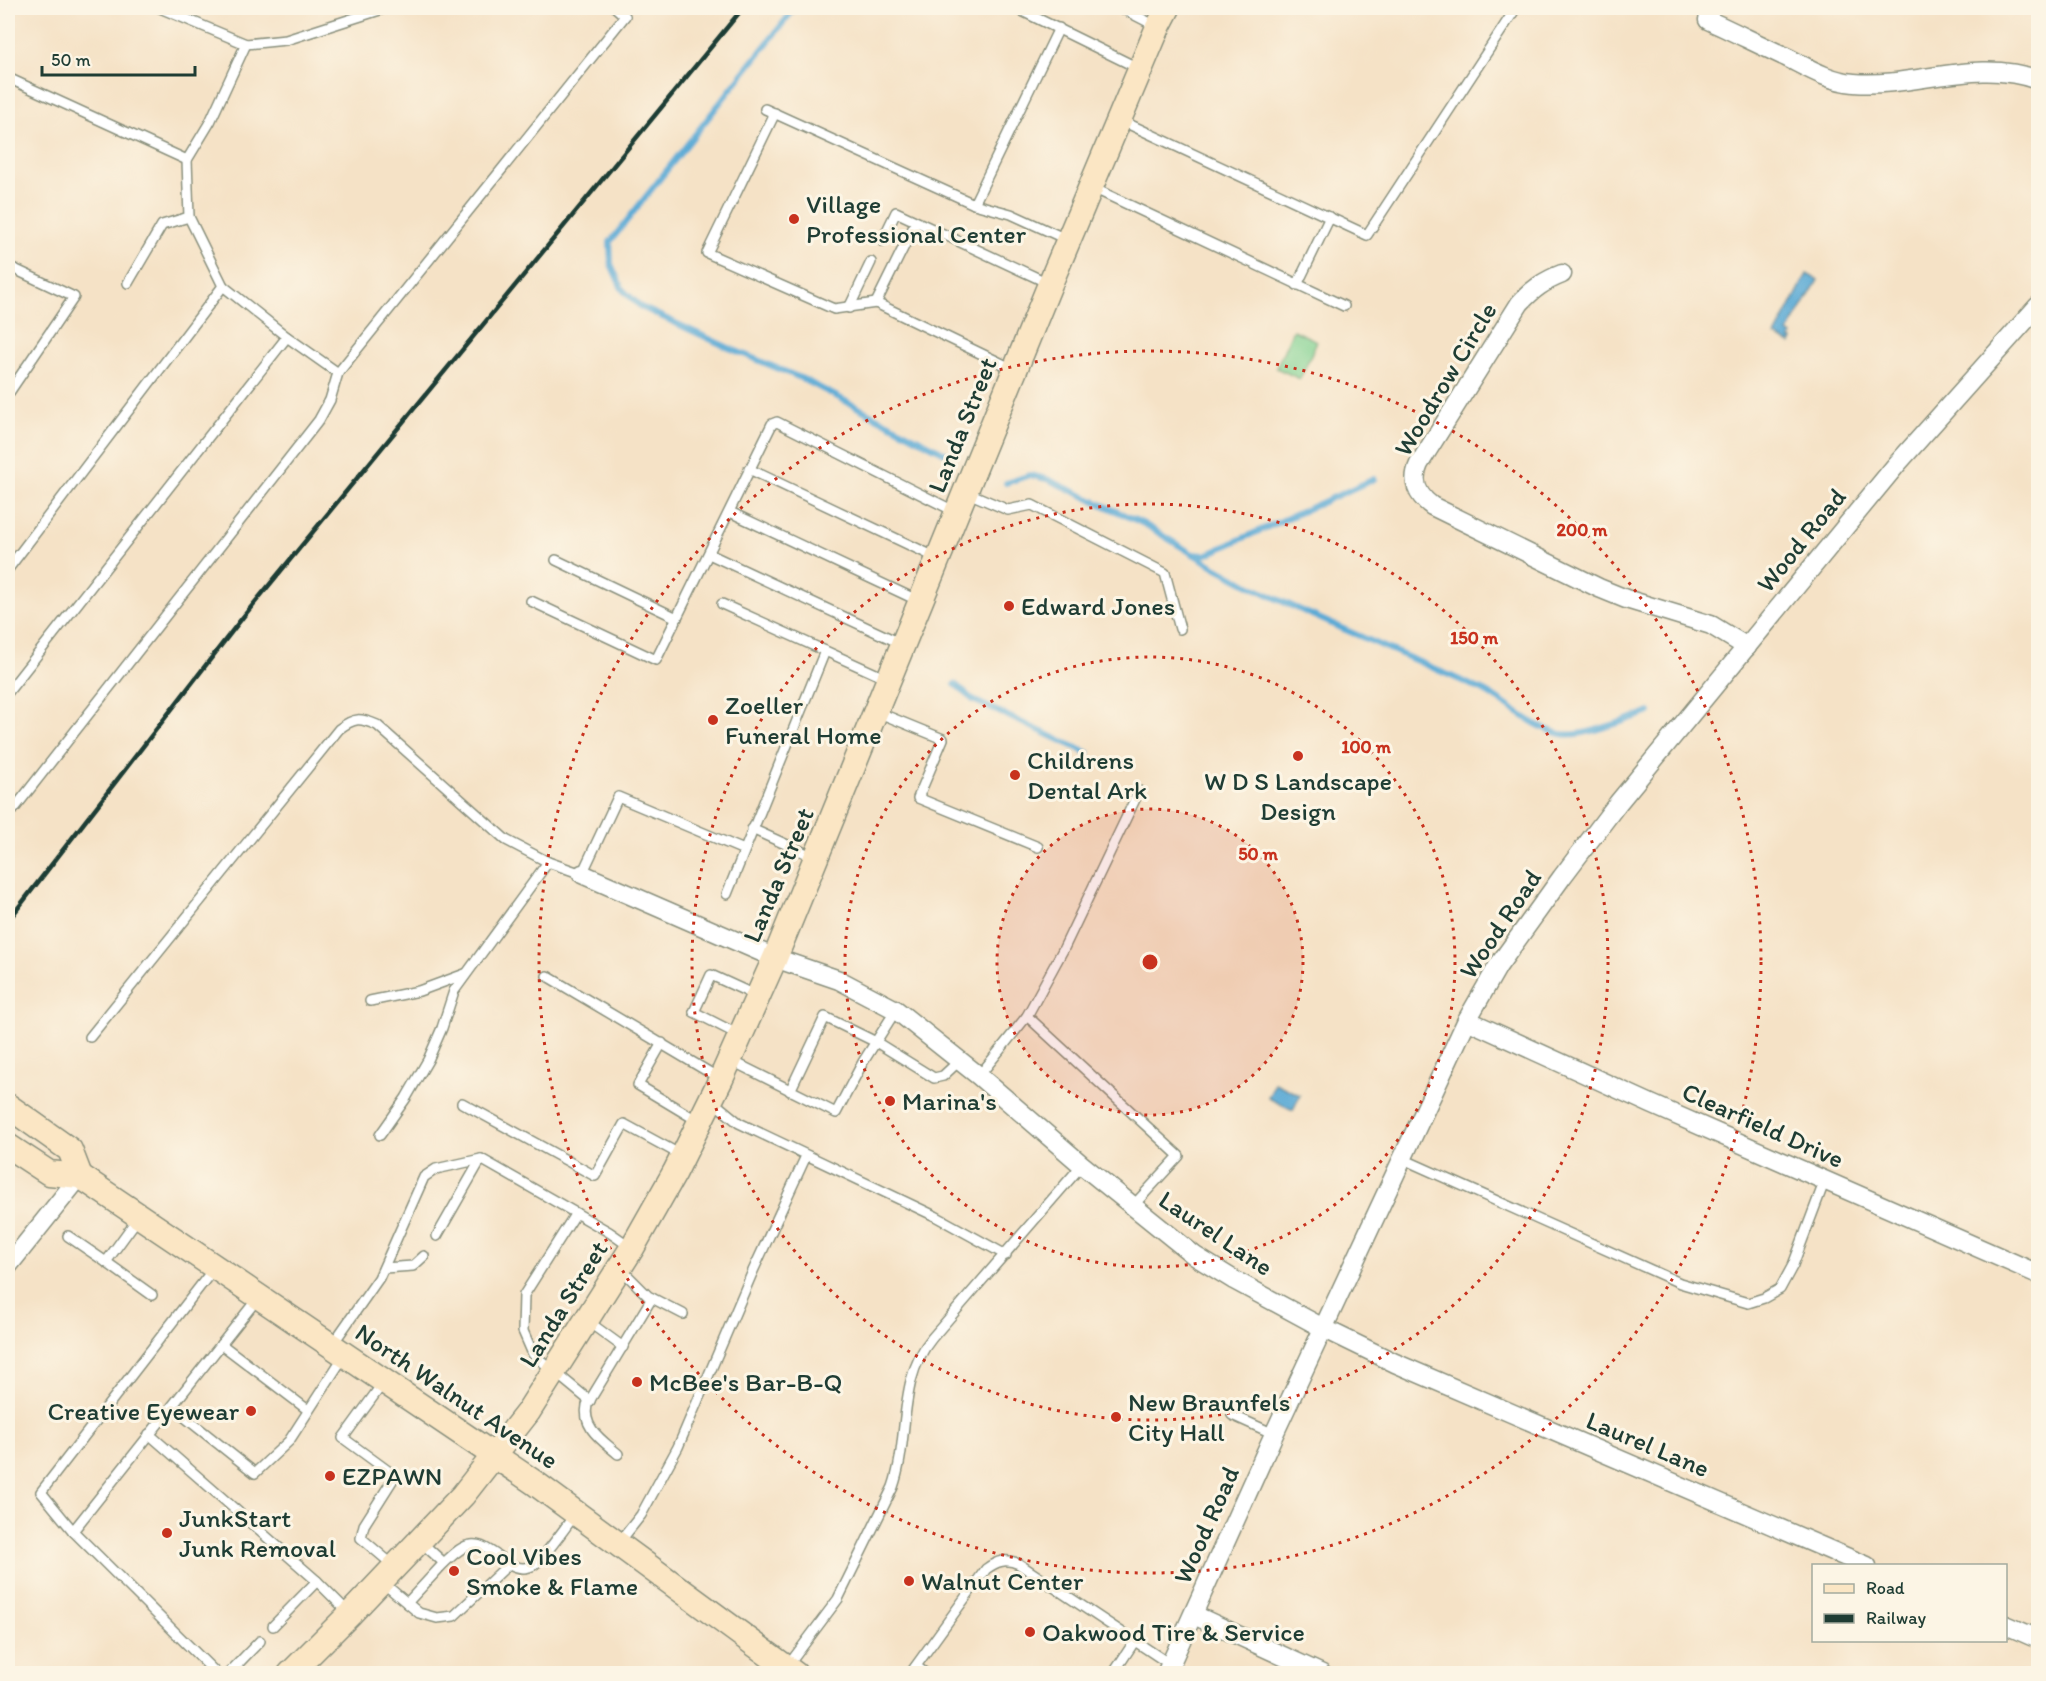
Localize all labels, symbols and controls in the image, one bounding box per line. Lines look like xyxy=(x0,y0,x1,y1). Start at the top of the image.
scale bar xyxy=(42,39,195,77)
text: 50 m xyxy=(51,49,91,71)
place label: Village Professional Center xyxy=(806,188,1027,250)
marker: Village Professional Center xyxy=(787,212,801,226)
street label: Woodrow Circle xyxy=(1386,296,1504,462)
street label: Landa Street xyxy=(920,352,1004,497)
street label: Wood Road xyxy=(1749,481,1853,599)
text: 200 m xyxy=(1557,519,1608,541)
place label: Edward Jones xyxy=(1021,590,1176,622)
marker: Edward Jones xyxy=(1002,599,1016,613)
text: 150 m xyxy=(1450,627,1499,649)
place label: Zoeller Funeral Home xyxy=(725,689,882,751)
marker: Zoeller Funeral Home xyxy=(706,713,720,727)
text: 100 m xyxy=(1341,736,1392,758)
place label: Childrens Dental Ark xyxy=(1027,744,1147,806)
marker: W D S Landscape Design xyxy=(1291,749,1305,763)
place label: W D S Landscape Design xyxy=(1204,765,1392,827)
marker: Childrens Dental Ark xyxy=(1008,768,1022,782)
street label: Landa Street xyxy=(735,803,821,947)
text: 50 m xyxy=(1238,843,1279,865)
street label: Wood Road xyxy=(1452,863,1548,985)
centre of rings xyxy=(1140,952,1160,972)
street label: Clearfield Drive xyxy=(1677,1075,1849,1175)
place label: Marina's xyxy=(902,1085,997,1117)
marker: Marina's xyxy=(883,1094,897,1108)
street label: Laurel Lane xyxy=(1153,1183,1279,1283)
street label: Landa Street xyxy=(511,1235,615,1373)
street label: North Walnut Avenue xyxy=(349,1316,565,1476)
place label: McBee's Bar-B-Q xyxy=(649,1366,842,1398)
marker: McBee's Bar-B-Q xyxy=(630,1375,644,1389)
place label: New Braunfels City Hall xyxy=(1128,1386,1290,1448)
place label: Creative Eyewear xyxy=(47,1395,240,1427)
marker: Creative Eyewear xyxy=(244,1404,258,1418)
street label: Laurel Lane xyxy=(1582,1404,1714,1484)
marker: New Braunfels City Hall xyxy=(1109,1410,1123,1424)
place label: EZPAWN xyxy=(342,1460,442,1492)
street label: Wood Road xyxy=(1166,1461,1246,1589)
marker: EZPAWN xyxy=(323,1469,337,1483)
place label: JunkStart Junk Removal xyxy=(179,1502,336,1564)
marker: JunkStart Junk Removal xyxy=(160,1526,174,1540)
place label: Cool Vibes Smoke & Flame xyxy=(466,1540,638,1602)
marker: Cool Vibes Smoke & Flame xyxy=(447,1564,461,1578)
legend xyxy=(1812,1564,2007,1642)
place label: Walnut Center xyxy=(921,1565,1084,1597)
marker: Walnut Center xyxy=(902,1574,916,1588)
text: Road xyxy=(1866,1577,1905,1599)
text: Railway xyxy=(1866,1607,1927,1629)
place label: Oakwood Tire & Service xyxy=(1042,1616,1305,1648)
marker: Oakwood Tire & Service xyxy=(1023,1625,1037,1639)

